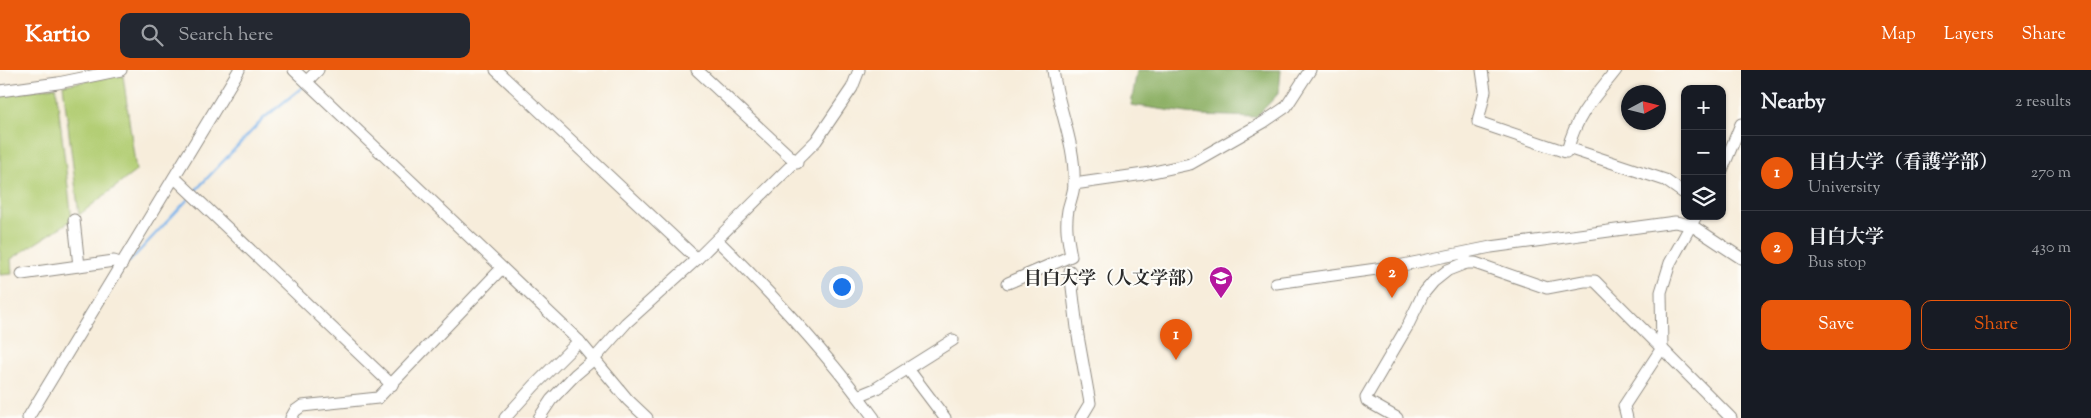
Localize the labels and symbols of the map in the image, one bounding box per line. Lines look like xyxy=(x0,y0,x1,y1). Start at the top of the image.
north arrow xyxy=(1621,85,1666,130)
pin: 2 xyxy=(1376,257,1408,298)
school or university icon: 目白大学（人文学部） xyxy=(1208,265,1234,299)
place label: 目白大学（人文学部） xyxy=(1024,267,1204,293)
your location xyxy=(829,274,855,300)
pin: 1 xyxy=(1160,319,1192,360)

